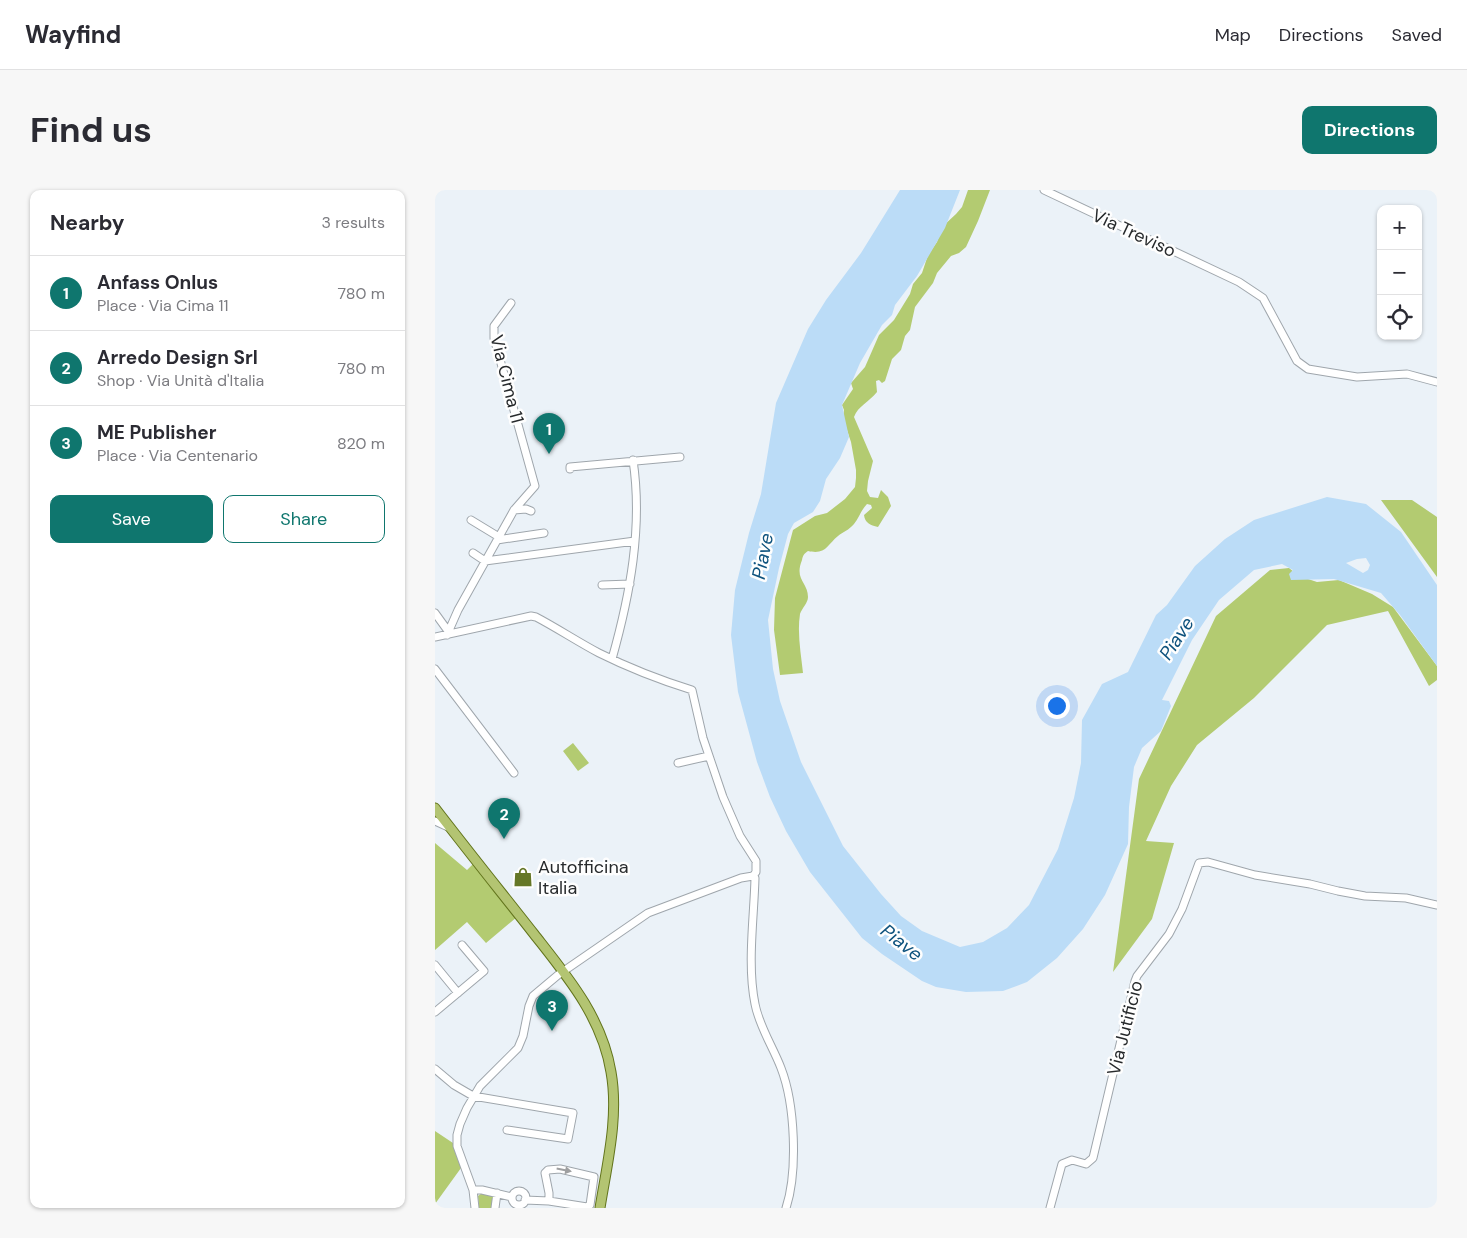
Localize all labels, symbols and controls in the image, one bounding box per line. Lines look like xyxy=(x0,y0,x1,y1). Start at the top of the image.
text: Wayfind xyxy=(25,19,121,50)
text: Map xyxy=(1215,23,1251,47)
text: Directions xyxy=(1279,23,1364,47)
text: Saved xyxy=(1392,23,1442,47)
button: Directions xyxy=(1302,106,1437,154)
text: Find us xyxy=(30,107,152,153)
street label: Via Treviso xyxy=(1088,203,1180,263)
map controls xyxy=(1377,205,1422,340)
button: + xyxy=(1377,205,1422,250)
text: Nearby xyxy=(50,209,124,237)
text: 3 results xyxy=(322,212,385,233)
button: − xyxy=(1377,250,1422,295)
text: Anfass Onlus xyxy=(97,270,218,295)
text: 1 xyxy=(63,283,69,304)
text: 780 m xyxy=(338,283,385,304)
text: Place · Via Cima 11 xyxy=(97,295,229,316)
button: locate xyxy=(1377,295,1422,340)
street label: Via Cima 11 xyxy=(484,332,530,426)
text: Arredo Design Srl xyxy=(97,345,258,370)
text: 2 xyxy=(61,358,71,379)
text: 780 m xyxy=(338,358,385,379)
text: Shop · Via Unità d'Italia xyxy=(97,370,264,391)
pin: 1 xyxy=(533,413,565,454)
text: ME Publisher xyxy=(97,420,217,445)
text: 3 xyxy=(61,433,71,454)
text: 820 m xyxy=(337,433,385,454)
text: Place · Via Centenario xyxy=(97,445,258,466)
button: Save xyxy=(50,495,213,543)
button: Share xyxy=(223,495,385,543)
water label: Piave xyxy=(746,531,779,581)
water label: Piave xyxy=(1153,612,1200,665)
your location xyxy=(1044,693,1070,719)
pin: 2 xyxy=(488,798,520,839)
place label: Autofficina Italia xyxy=(538,855,629,900)
shop icon: Autofficina Italia xyxy=(512,866,534,888)
water label: Piave xyxy=(876,918,928,967)
street label: Via Jutificio xyxy=(1102,978,1148,1078)
pin: 3 xyxy=(536,990,568,1031)
one-way arrow xyxy=(556,1166,571,1174)

